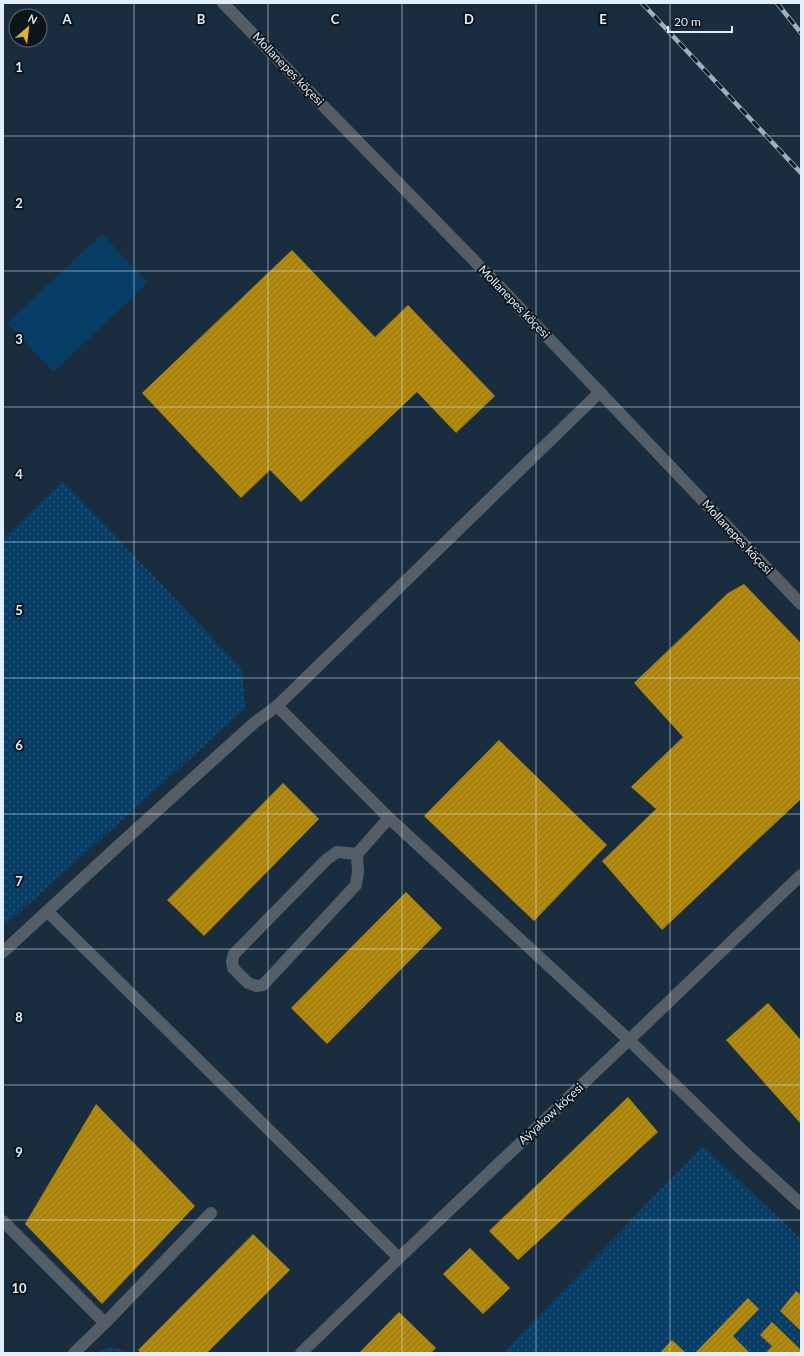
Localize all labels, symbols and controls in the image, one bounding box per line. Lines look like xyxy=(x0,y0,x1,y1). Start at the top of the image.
north arrow xyxy=(8,8,48,48)
scale bar xyxy=(668,8,732,34)
text: N xyxy=(26,11,40,26)
text: A xyxy=(61,11,72,27)
text: B xyxy=(197,11,206,27)
text: C xyxy=(331,11,340,27)
text: D xyxy=(464,11,474,27)
text: E xyxy=(599,11,607,27)
text: 20 m xyxy=(674,14,701,29)
street label: Mollanepes köçesi xyxy=(249,29,327,109)
text: 1 xyxy=(15,59,23,75)
text: 2 xyxy=(15,195,23,211)
street label: Mollanepes köçesi xyxy=(475,262,553,342)
text: 3 xyxy=(15,331,23,347)
text: 4 xyxy=(15,466,23,482)
street label: Mollanepes köçesi xyxy=(699,496,776,577)
text: 5 xyxy=(15,602,23,618)
text: 6 xyxy=(15,737,23,753)
text: 7 xyxy=(15,873,23,889)
text: 8 xyxy=(15,1009,23,1025)
street label: Aýyakow köçesi xyxy=(515,1080,586,1147)
text: 9 xyxy=(15,1144,23,1160)
text: 10 xyxy=(11,1280,27,1296)

